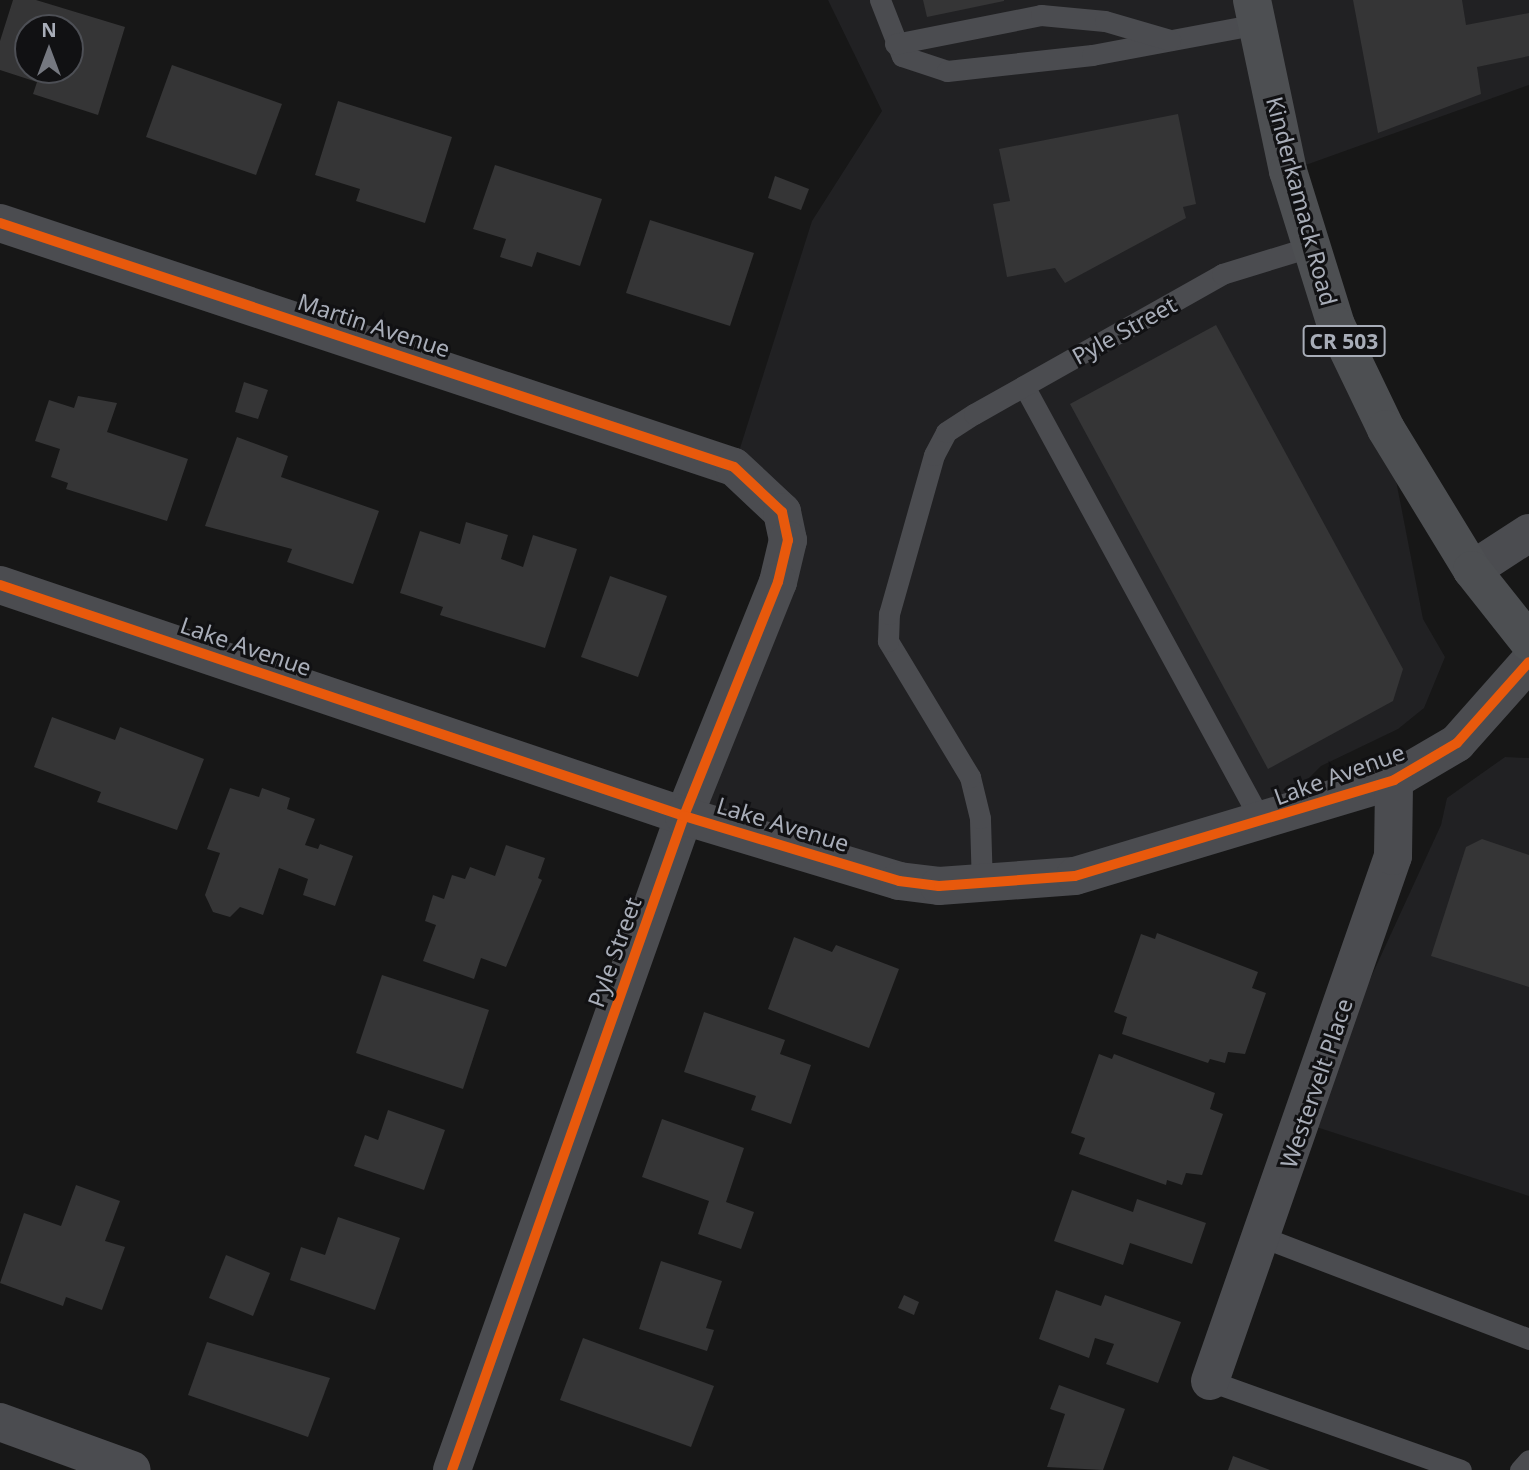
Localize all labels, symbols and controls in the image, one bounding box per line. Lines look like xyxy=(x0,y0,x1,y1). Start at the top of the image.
north arrow xyxy=(14,14,84,84)
text: N xyxy=(41,17,57,43)
street label: Kinderkamack Road xyxy=(1261,94,1343,308)
street label: Martin Avenue xyxy=(294,287,454,363)
street label: Pyle Street xyxy=(1067,290,1181,370)
road number: CR 503 xyxy=(1302,324,1386,358)
street label: Lake Avenue xyxy=(177,611,315,681)
street label: Lake Avenue xyxy=(1270,738,1408,810)
street label: Lake Avenue xyxy=(713,791,853,857)
street label: Pyle Street xyxy=(581,893,647,1011)
street label: Westervelt Place xyxy=(1274,995,1358,1171)

